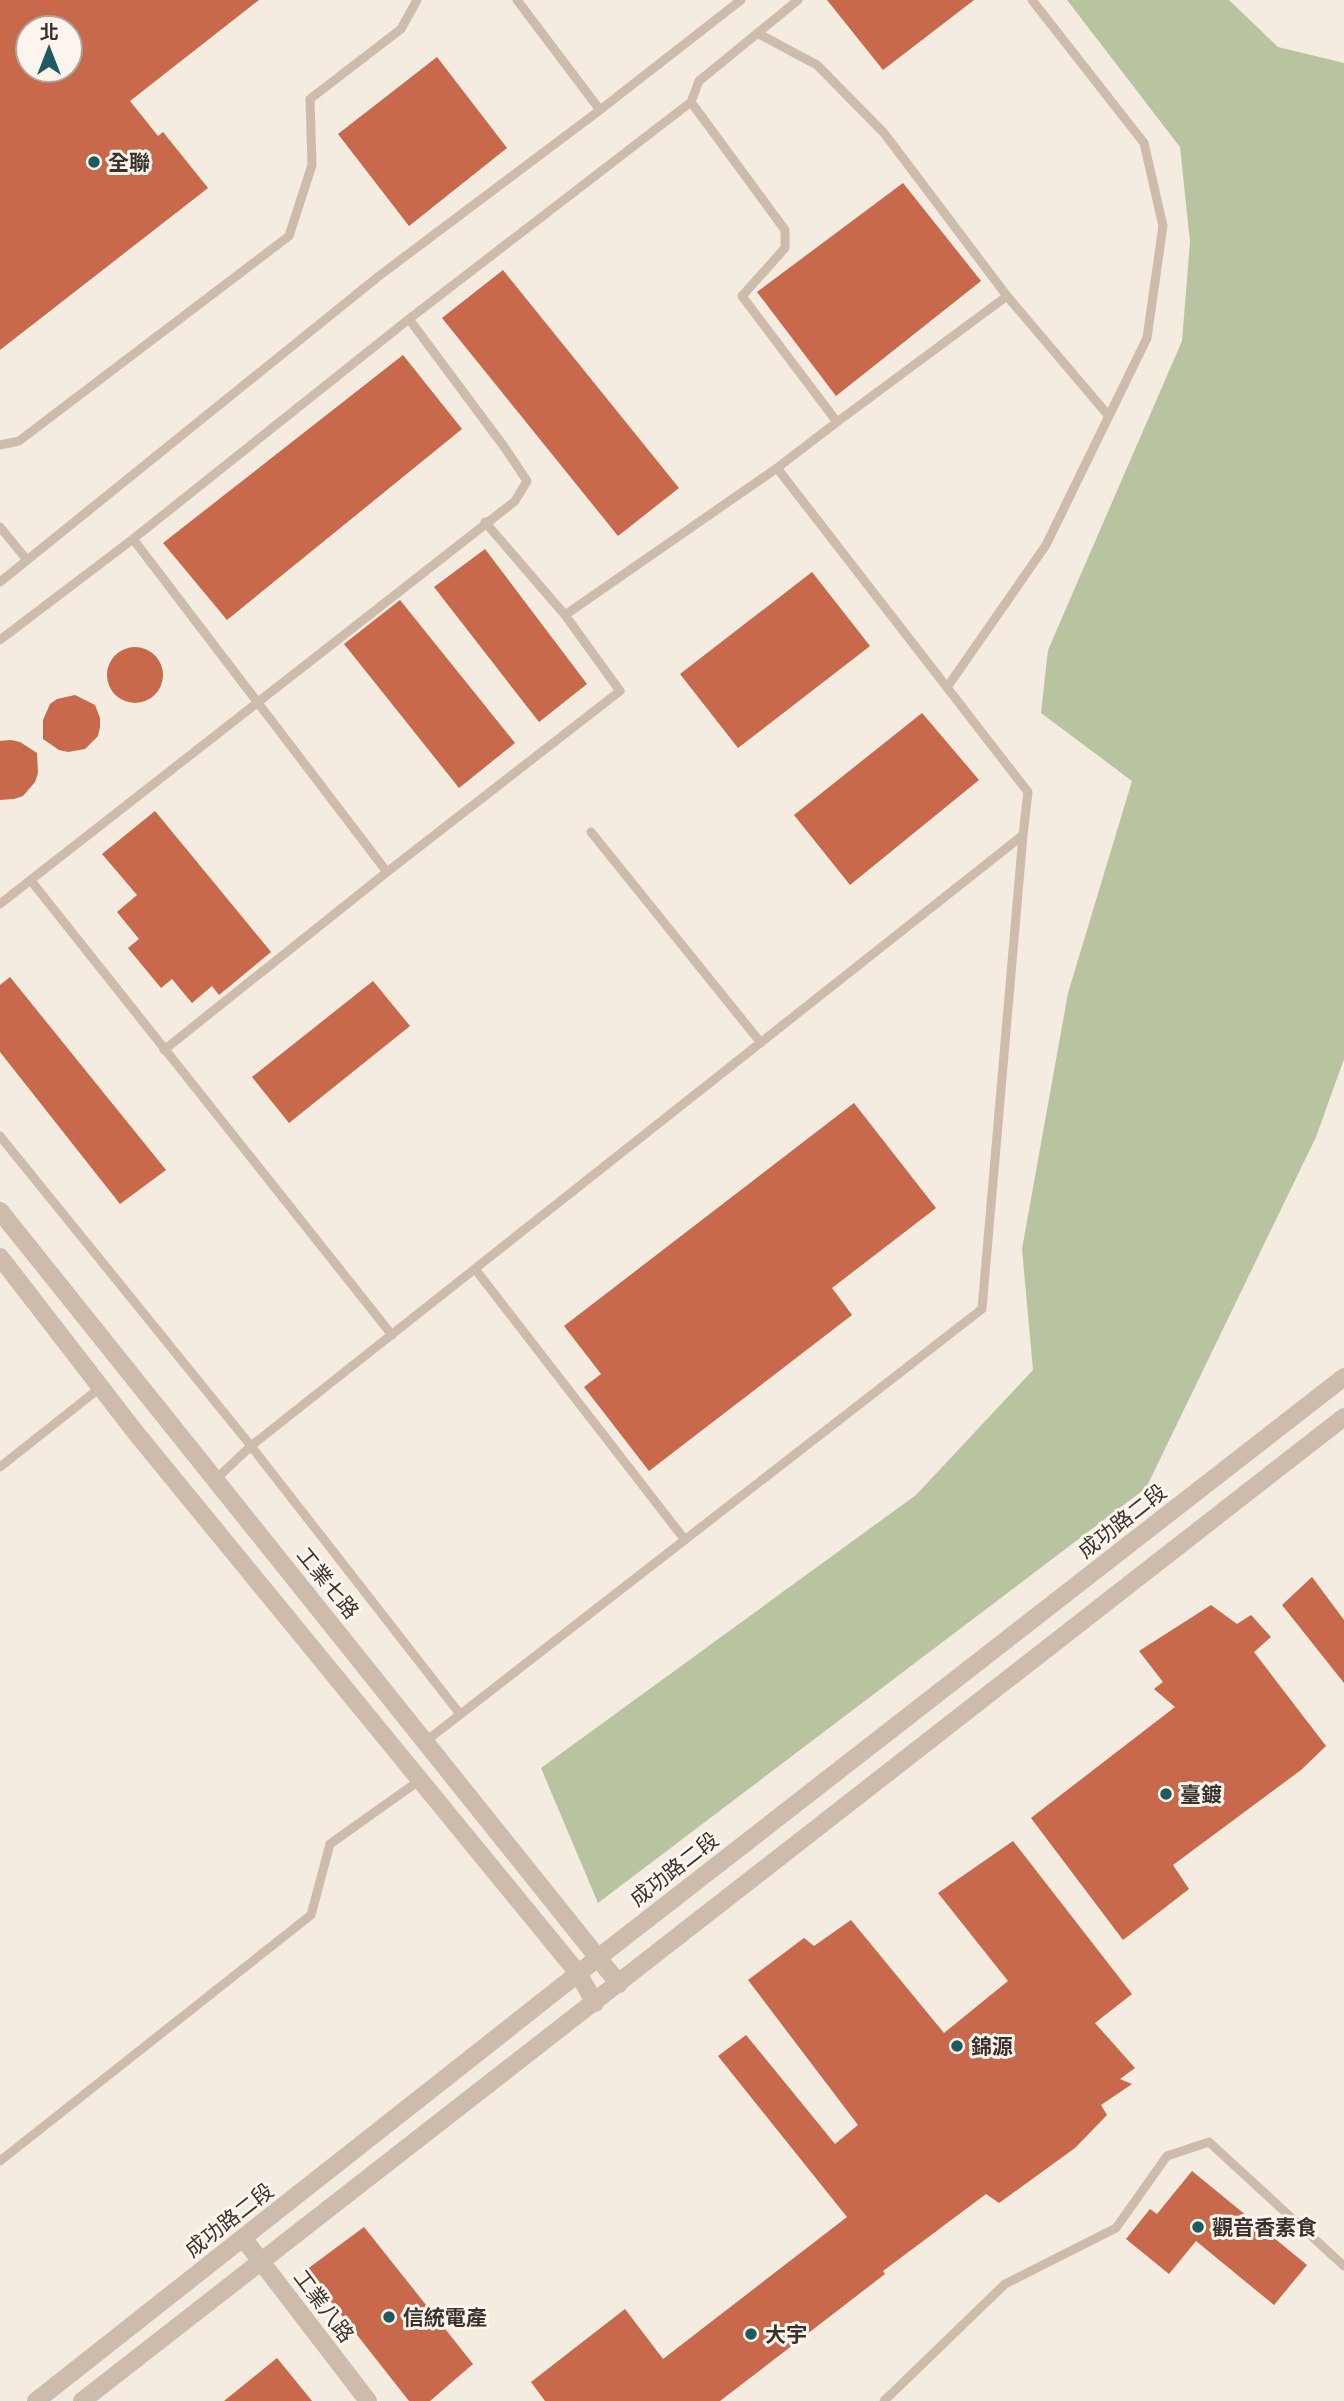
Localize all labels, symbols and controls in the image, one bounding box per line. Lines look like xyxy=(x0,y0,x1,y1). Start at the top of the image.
north arrow xyxy=(14,14,84,84)
text: 北 xyxy=(39,21,59,44)
place label: 全聯 xyxy=(108,150,150,175)
marker: 全聯 xyxy=(86,154,102,170)
street label: 成功路二段 xyxy=(1073,1479,1171,1563)
street label: 工業七路 xyxy=(292,1542,364,1624)
place label: 臺鍍 xyxy=(1180,1782,1222,1807)
marker: 臺鍍 xyxy=(1158,1786,1174,1802)
street label: 成功路二段 xyxy=(625,1827,723,1911)
place label: 錦源 xyxy=(971,2034,1013,2059)
marker: 錦源 xyxy=(949,2038,965,2054)
street label: 成功路二段 xyxy=(180,2178,278,2262)
place label: 觀音香素食 xyxy=(1212,2215,1317,2240)
marker: 觀音香素食 xyxy=(1190,2219,1206,2235)
street label: 工業八路 xyxy=(289,2265,359,2347)
place label: 信統電產 xyxy=(403,2305,487,2330)
marker: 信統電產 xyxy=(381,2309,397,2325)
place label: 大宇 xyxy=(765,2322,807,2347)
marker: 大宇 xyxy=(743,2326,759,2342)

